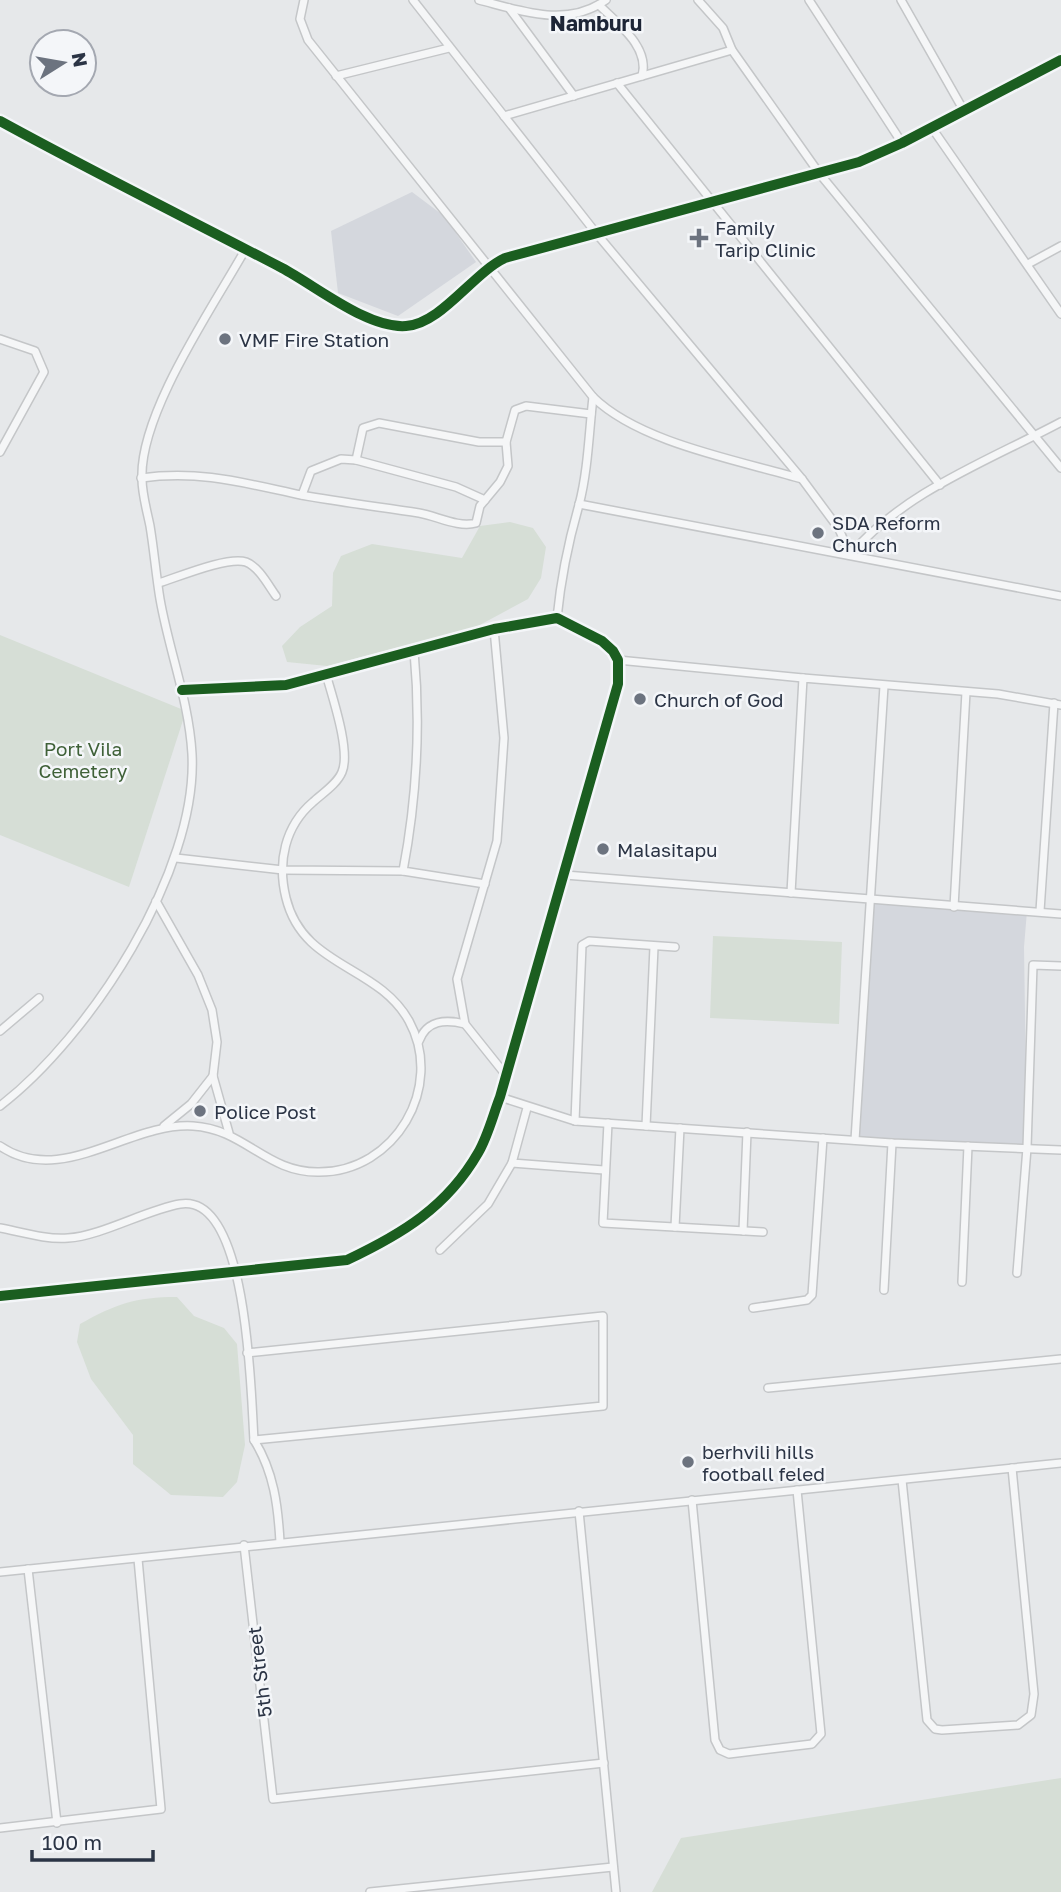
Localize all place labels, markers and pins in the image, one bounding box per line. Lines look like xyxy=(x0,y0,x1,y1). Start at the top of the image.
place label: Family Tarip Clinic xyxy=(715,216,816,261)
marker: Family Tarip Clinic xyxy=(689,228,709,248)
place label: VMF Fire Station xyxy=(239,328,389,351)
marker: VMF Fire Station xyxy=(217,331,233,347)
place label: SDA Reform Church xyxy=(832,511,941,556)
marker: SDA Reform Church xyxy=(810,525,826,541)
place label: Church of God xyxy=(654,688,784,711)
marker: Church of God xyxy=(632,691,648,707)
place label: Malasitapu xyxy=(617,838,718,861)
marker: Malasitapu xyxy=(595,841,611,857)
place label: Police Post xyxy=(214,1100,316,1123)
marker: Police Post xyxy=(192,1103,208,1119)
place label: berhvili hills football feled xyxy=(702,1440,825,1485)
marker: berhvili hills football feled xyxy=(680,1454,696,1470)

